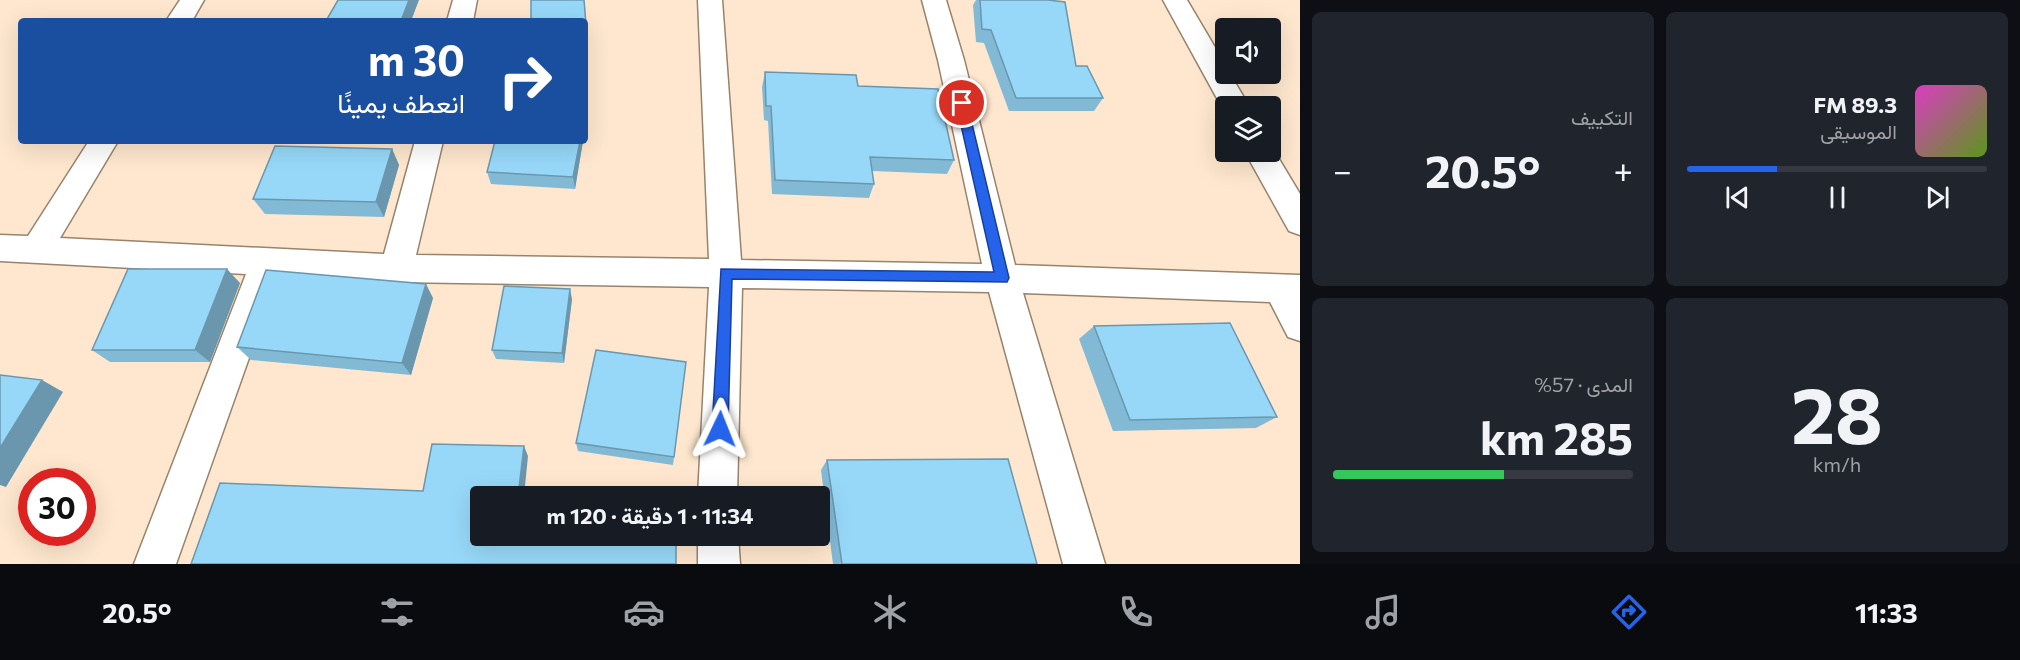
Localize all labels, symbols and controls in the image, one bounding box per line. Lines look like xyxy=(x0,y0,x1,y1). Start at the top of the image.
map controls xyxy=(1215,18,1281,162)
button: sound xyxy=(1215,18,1281,84)
text: 30 m xyxy=(368,33,465,85)
icon: right xyxy=(486,42,564,120)
pin xyxy=(936,77,987,128)
text: انعطف يمينًا xyxy=(337,86,465,119)
icon: arrive xyxy=(945,86,978,119)
text: 89.3 FM xyxy=(1813,91,1897,118)
button: layers xyxy=(1215,96,1281,162)
text: التكييف xyxy=(1571,105,1633,129)
text: الموسيقى xyxy=(1820,119,1897,143)
text: 20.5° xyxy=(1425,142,1540,197)
text: − xyxy=(1333,149,1352,190)
text: + xyxy=(1614,149,1633,190)
icon: previous xyxy=(1721,181,1754,214)
icon: pause xyxy=(1821,181,1854,214)
icon: next xyxy=(1921,181,1954,214)
text: 28 xyxy=(1791,365,1883,460)
text: المدى · 57% xyxy=(1534,372,1633,396)
position arrow xyxy=(688,397,752,461)
text: 285 km xyxy=(1480,409,1633,464)
text: km/h xyxy=(1813,452,1861,476)
speed limit sign: 30 xyxy=(18,468,96,546)
text: 11:34 · 1 دقيقة · 120 m xyxy=(547,502,753,529)
icon: filters xyxy=(376,591,418,633)
icon: car xyxy=(623,591,665,633)
icon: climate xyxy=(869,591,911,633)
icon: phone xyxy=(1115,591,1157,633)
icon: music xyxy=(1362,591,1404,633)
icon: directions xyxy=(1608,591,1650,633)
text: 20.5° xyxy=(102,596,172,629)
text: 11:33 xyxy=(1855,596,1918,629)

